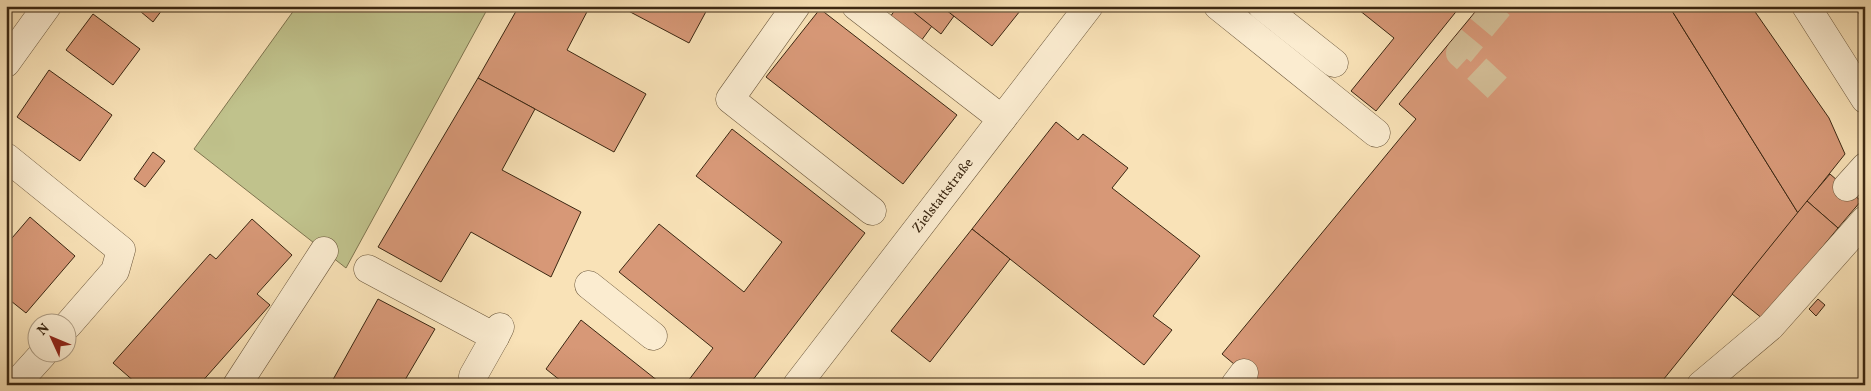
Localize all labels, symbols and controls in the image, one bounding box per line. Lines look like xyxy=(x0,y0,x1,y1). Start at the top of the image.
street label: Zielstattstraße xyxy=(908,154,978,237)
north arrow xyxy=(28,314,78,364)
text: N xyxy=(33,320,54,340)

